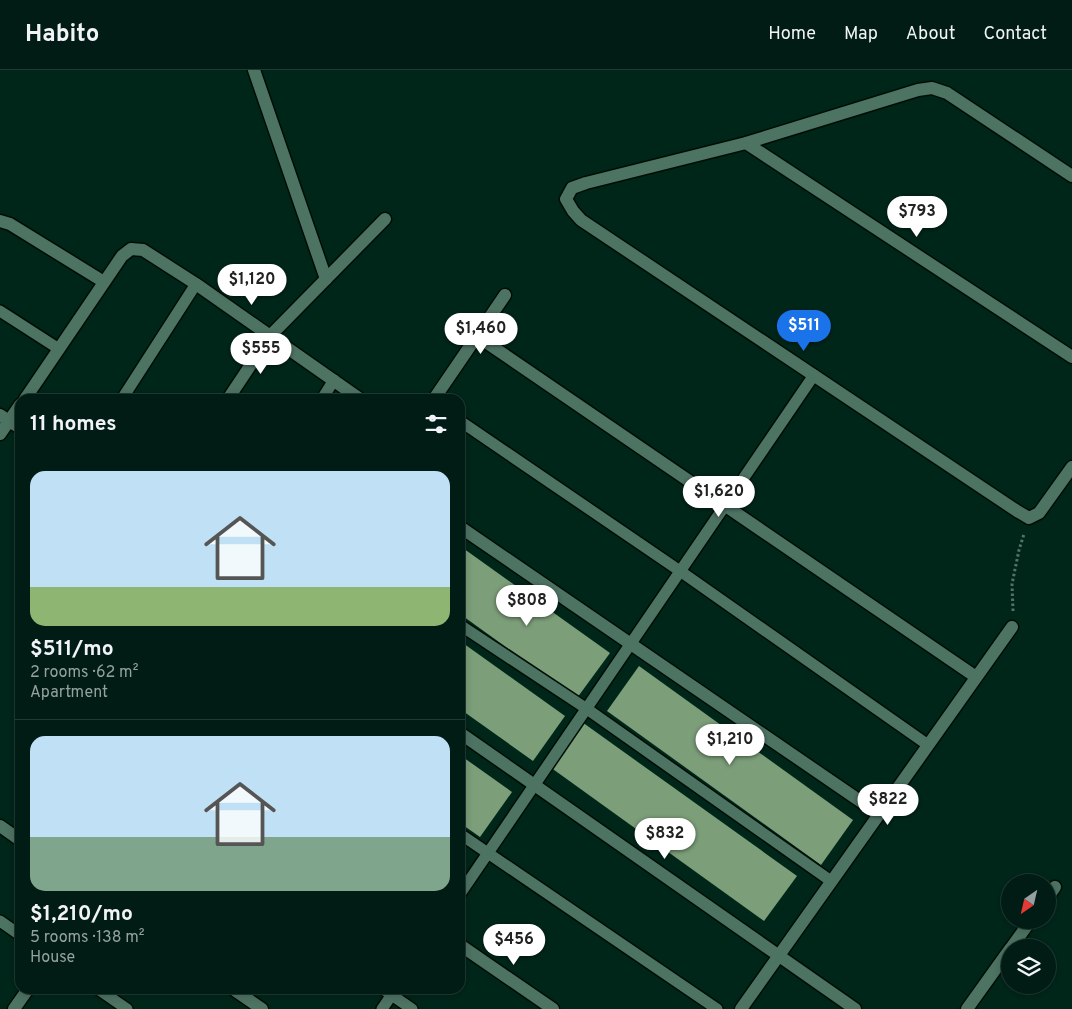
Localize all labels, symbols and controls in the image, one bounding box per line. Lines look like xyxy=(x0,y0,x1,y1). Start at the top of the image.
text: Habito xyxy=(25,20,99,50)
text: Home xyxy=(768,23,816,46)
text: Map xyxy=(844,23,878,46)
text: About xyxy=(906,23,955,46)
text: Contact xyxy=(983,23,1047,46)
pin: $793 xyxy=(887,196,947,238)
text: $793 xyxy=(898,202,936,222)
pin: $1,120 xyxy=(211,264,293,306)
text: $1,120 xyxy=(229,270,275,290)
pin: $511 xyxy=(774,310,834,352)
pin: $1,460 xyxy=(440,312,522,355)
text: $511 xyxy=(788,316,820,336)
text: $1,460 xyxy=(456,319,506,339)
pin: $555 xyxy=(231,332,291,375)
text: $555 xyxy=(242,339,280,359)
icon: filters xyxy=(422,410,450,438)
text: 11 homes xyxy=(30,411,117,438)
pin: $1,620 xyxy=(678,476,760,518)
text: $1,620 xyxy=(694,482,744,502)
icon: home xyxy=(195,503,285,593)
pin: $808 xyxy=(497,584,557,627)
text: $808 xyxy=(507,591,547,611)
text: $511/mo xyxy=(30,636,114,663)
text: 2 rooms · 62 m² xyxy=(30,663,138,683)
text: Apartment xyxy=(30,683,108,703)
pin: $1,210 xyxy=(689,724,771,766)
text: $1,210 xyxy=(707,730,753,750)
icon: home xyxy=(195,769,285,859)
pin: $822 xyxy=(858,784,918,826)
text: $822 xyxy=(869,790,907,810)
pin: $832 xyxy=(635,818,695,860)
text: $832 xyxy=(646,824,684,844)
north arrow xyxy=(1001,874,1056,929)
map controls xyxy=(1001,874,1056,994)
text: $1,210/mo xyxy=(30,901,133,928)
pin: $456 xyxy=(484,924,544,966)
text: 5 rooms · 138 m² xyxy=(30,928,145,948)
text: $456 xyxy=(494,930,534,950)
button: layers xyxy=(1001,939,1056,994)
text: House xyxy=(30,948,75,968)

